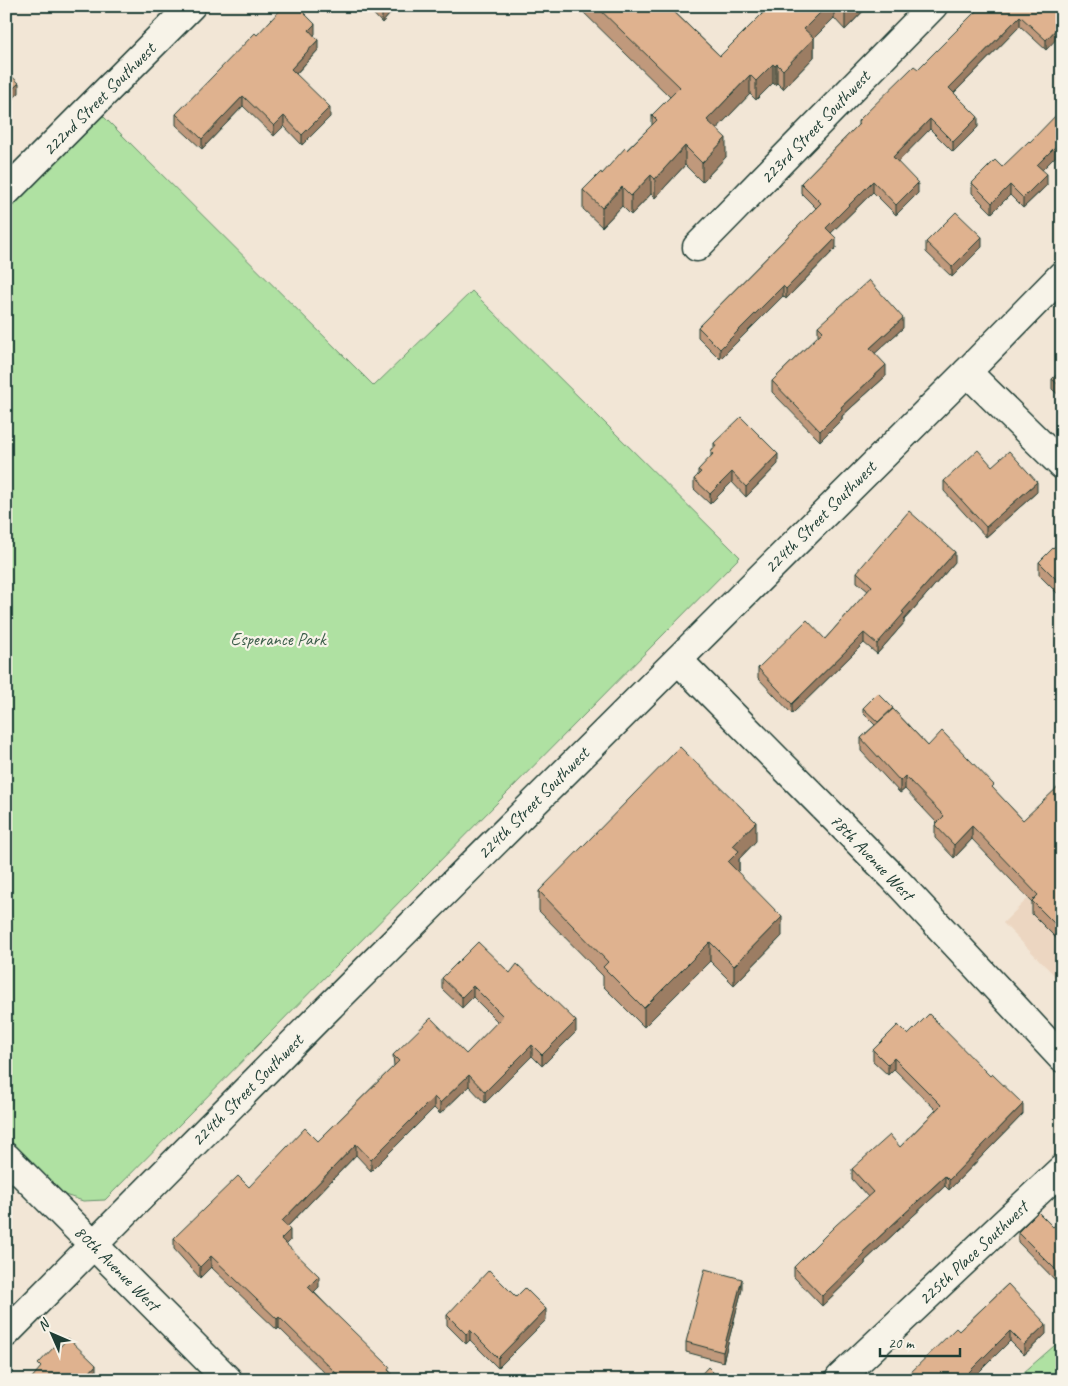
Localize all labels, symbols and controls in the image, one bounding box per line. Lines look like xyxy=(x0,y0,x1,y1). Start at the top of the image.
street label: 222nd Street Southwest xyxy=(38,37,161,160)
street label: 223rd Street Southwest xyxy=(755,64,876,188)
street label: 224th Street Southwest xyxy=(759,455,882,578)
park label: Esperance Park xyxy=(230,628,327,650)
street label: 224th Street Southwest xyxy=(472,741,595,864)
street label: 78th Avenue West xyxy=(825,809,921,907)
street label: 224th Street Southwest xyxy=(186,1028,309,1151)
street label: 225th Place Southwest xyxy=(914,1195,1035,1309)
street label: 80th Avenue West xyxy=(70,1221,166,1317)
north arrow xyxy=(28,1308,78,1358)
text: N xyxy=(34,1314,54,1334)
scale bar xyxy=(880,1326,960,1358)
text: 20 m xyxy=(888,1334,915,1353)

